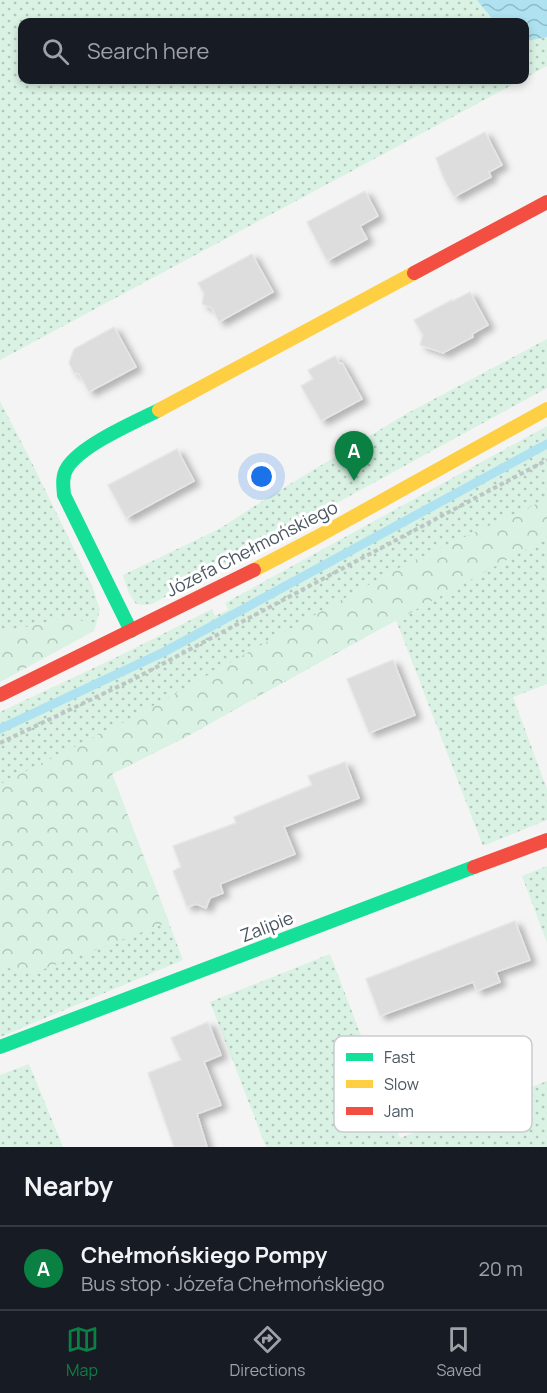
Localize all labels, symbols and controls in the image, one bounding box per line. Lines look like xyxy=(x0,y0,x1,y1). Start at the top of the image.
search box xyxy=(18,18,529,84)
icon: search xyxy=(39,35,72,68)
text: Search here xyxy=(87,36,209,66)
pin: A xyxy=(334,432,374,481)
your location xyxy=(247,462,276,491)
street label: Józefa Chełmońskiego xyxy=(162,494,341,602)
street label: Zalipie xyxy=(237,905,297,947)
legend xyxy=(334,1036,532,1132)
text: Fast xyxy=(384,1046,415,1068)
text: Slow xyxy=(384,1073,419,1095)
text: Jam xyxy=(384,1100,414,1122)
text: Nearby xyxy=(24,1168,113,1204)
text: Chełmońskiego Pompy xyxy=(81,1240,327,1270)
text: A xyxy=(37,1255,50,1282)
text: 20 m xyxy=(478,1255,523,1282)
text: Bus stop · Józefa Chełmońskiego xyxy=(81,1270,384,1297)
tab: Map xyxy=(66,1323,99,1381)
tab: Directions xyxy=(230,1323,305,1381)
tab: Saved xyxy=(436,1323,481,1381)

